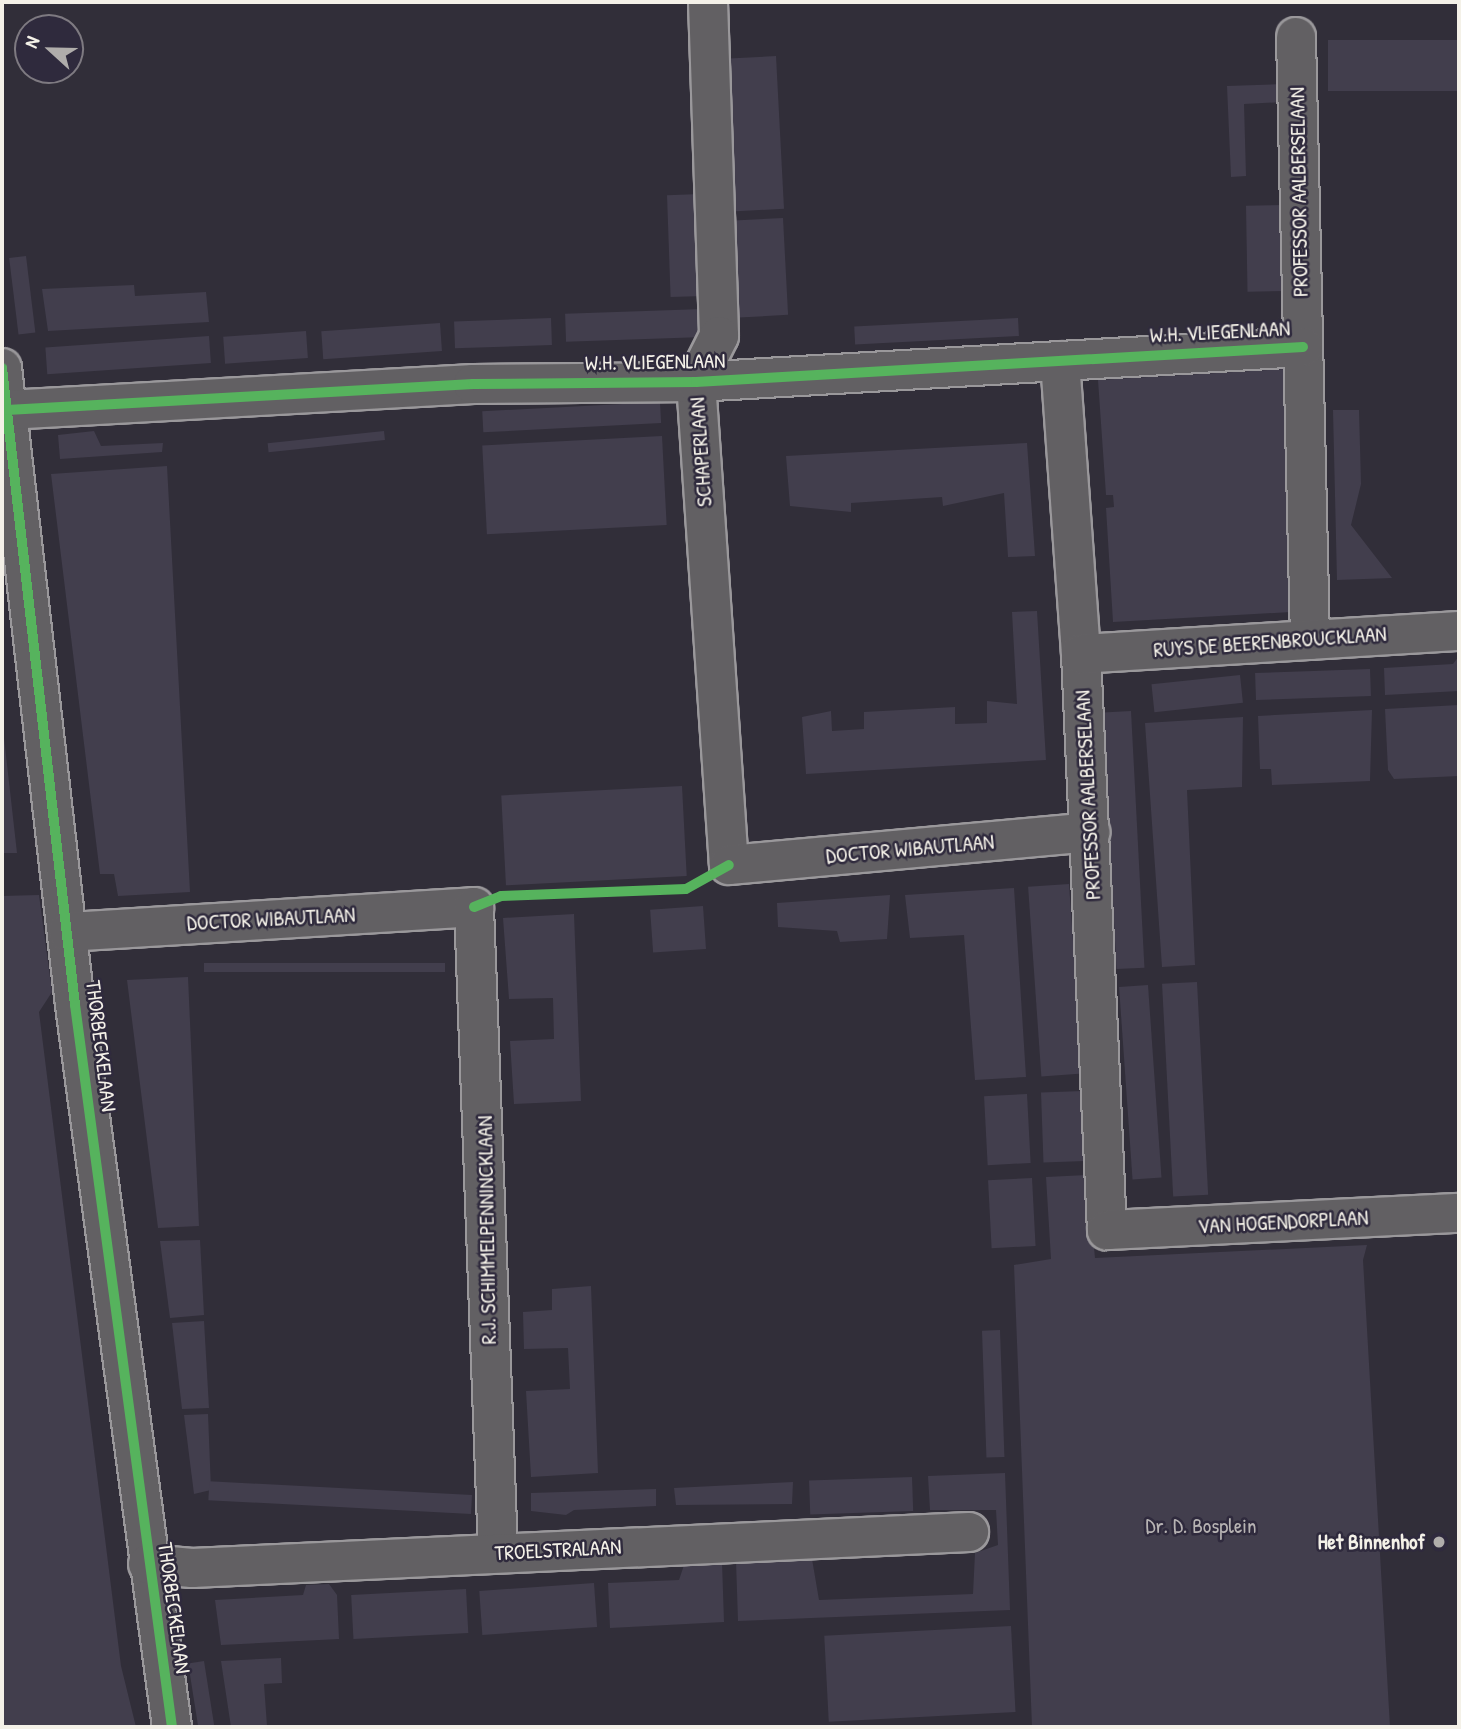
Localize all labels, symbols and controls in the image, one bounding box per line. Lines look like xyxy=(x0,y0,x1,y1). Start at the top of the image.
north arrow xyxy=(14,14,84,84)
text: N xyxy=(17,32,45,51)
street label: PROFESSOR AALBERSELAAN xyxy=(1285,87,1313,297)
street label: W.H. VLIEGENLAAN xyxy=(1149,316,1291,348)
street label: W.H. VLIEGENLAAN xyxy=(585,348,725,376)
street label: SCHAPERLAAN xyxy=(685,396,717,508)
street label: RUYS DE BEERENBROUCKLAAN xyxy=(1153,621,1387,663)
street label: PROFESSOR AALBERSELAAN xyxy=(1070,690,1106,900)
street label: DOCTOR WIBAUTLAAN xyxy=(825,829,995,869)
street label: DOCTOR WIBAUTLAAN xyxy=(186,902,356,936)
street label: THORBECKELAAN xyxy=(80,979,122,1113)
street label: R.J. SCHIMMELPENNINCKLAAN xyxy=(472,1115,502,1345)
street label: VAN HOGENDORPLAAN xyxy=(1197,1205,1369,1239)
park label: Dr. D. Bosplein xyxy=(1145,1513,1257,1539)
place label: Het Binnenhof xyxy=(1318,1529,1425,1555)
street label: TROELSTRALAAN xyxy=(494,1534,622,1566)
marker: Het Binnenhof xyxy=(1431,1534,1447,1550)
street label: THORBECKELAAN xyxy=(152,1541,196,1675)

